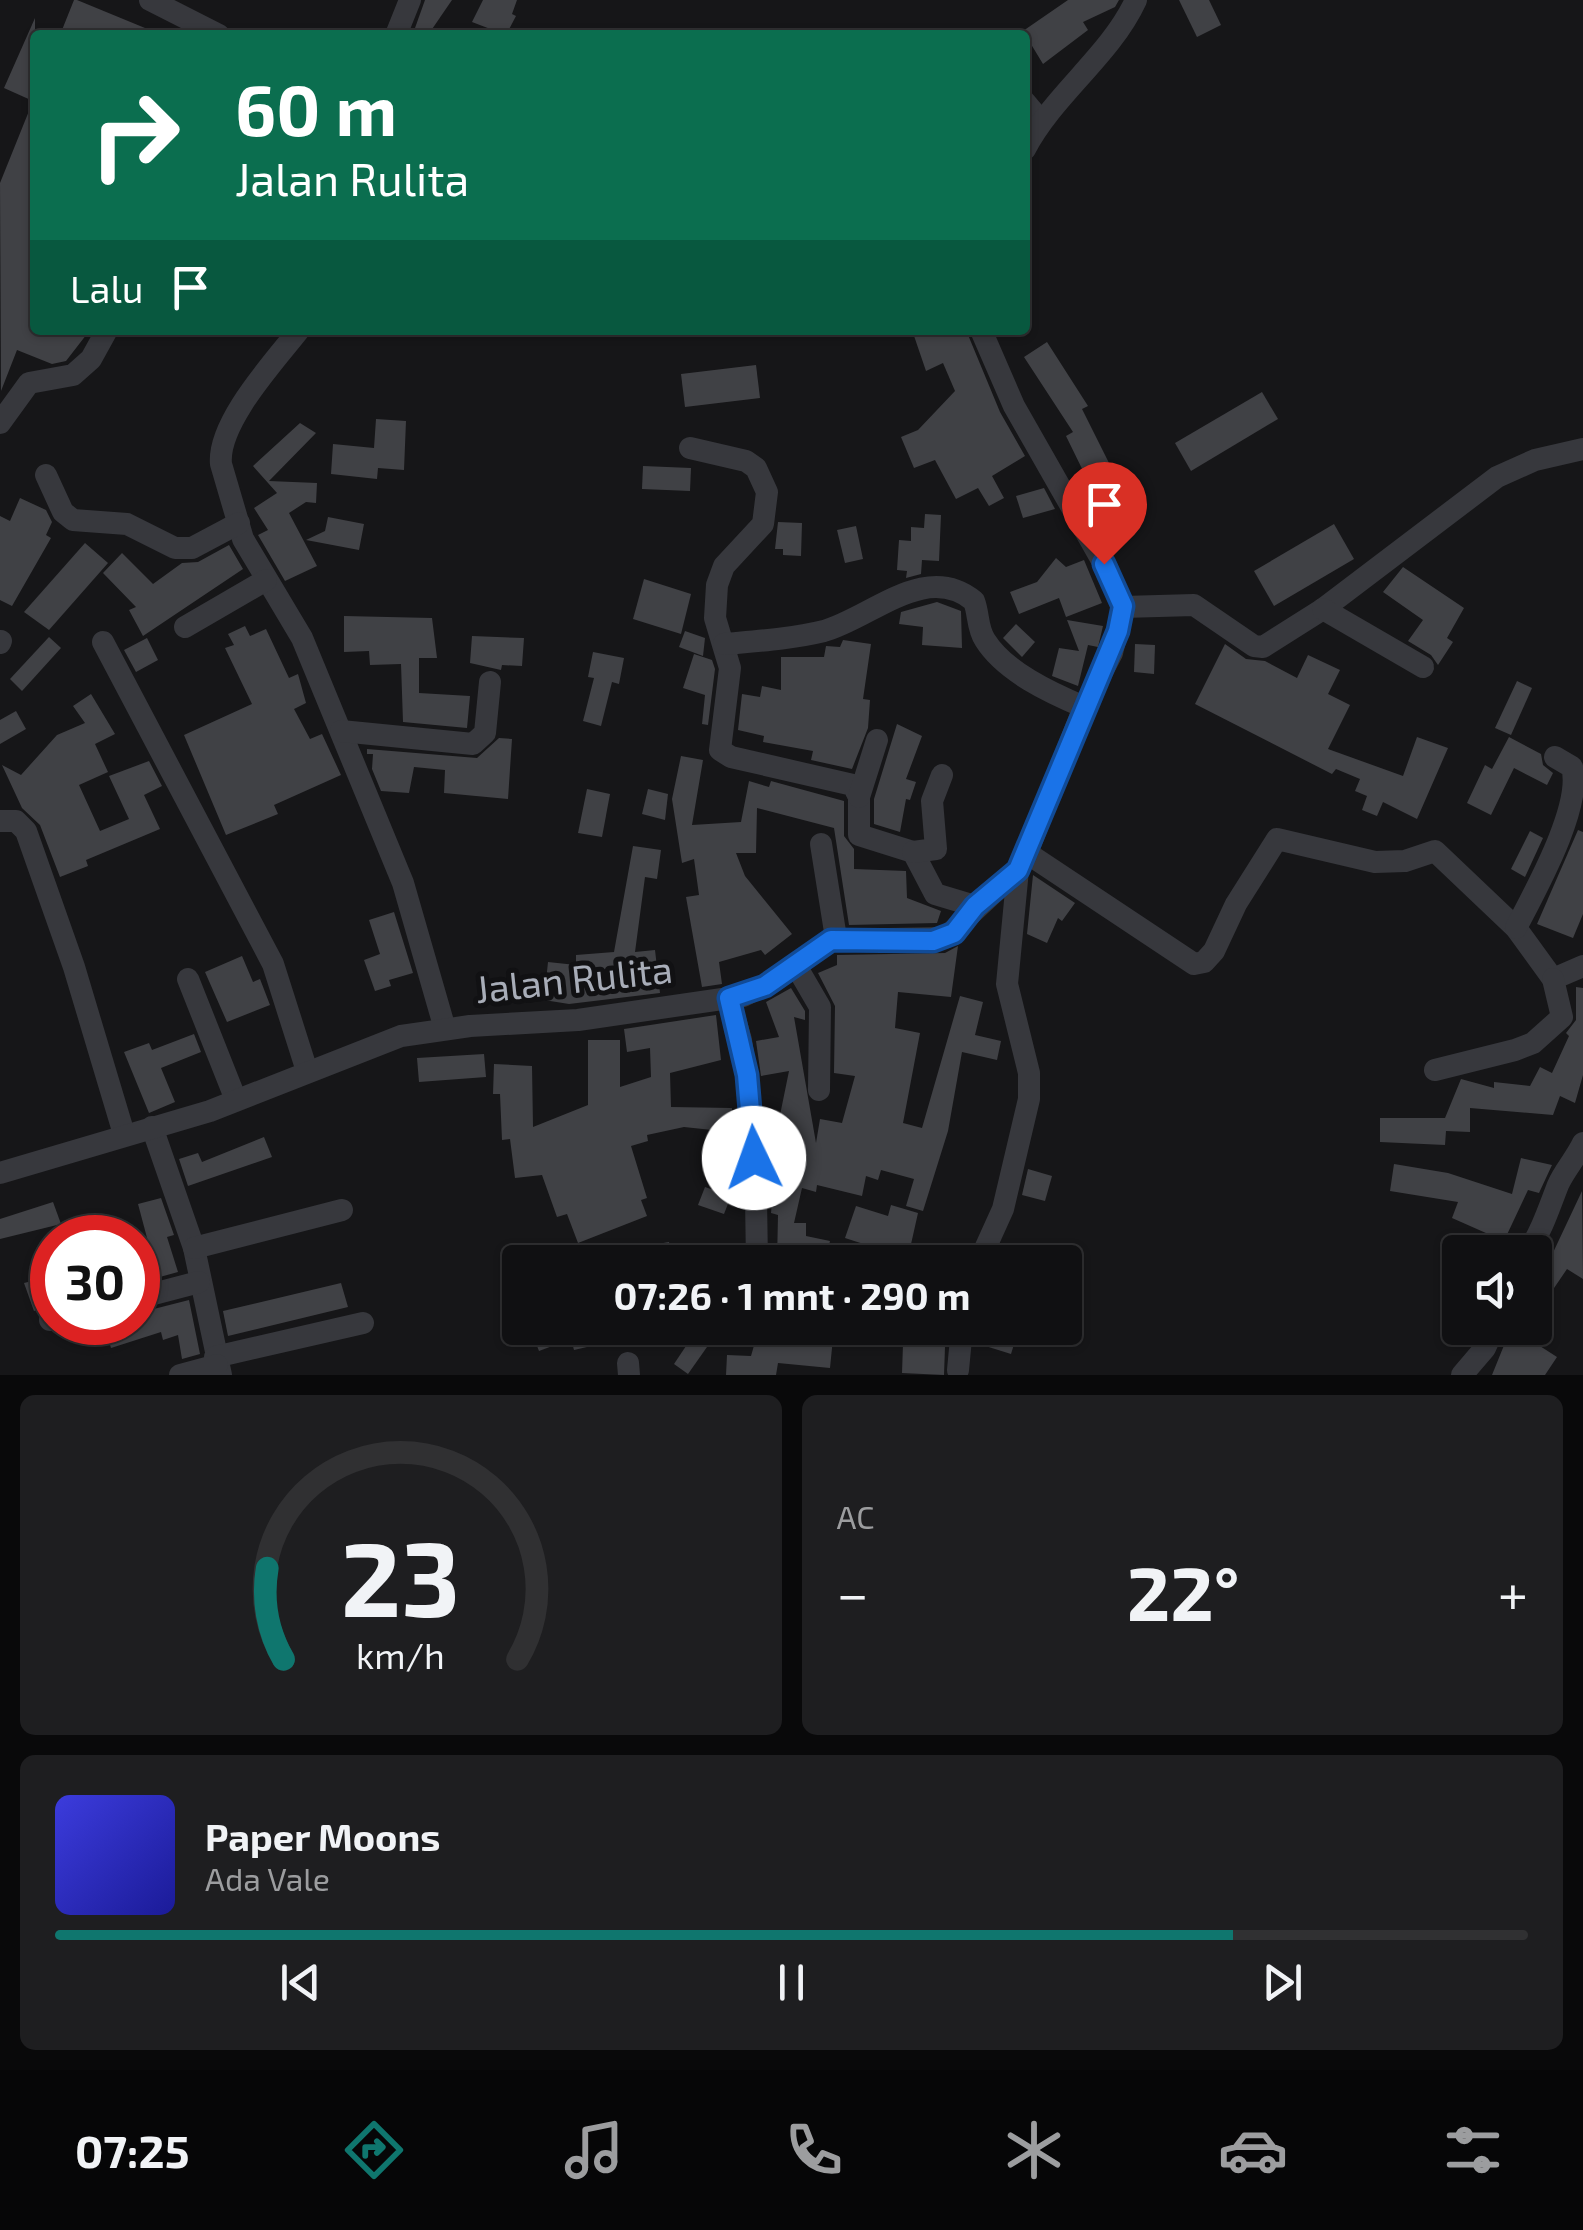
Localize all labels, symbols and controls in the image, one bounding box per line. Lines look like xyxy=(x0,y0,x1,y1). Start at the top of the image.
text: 60 m xyxy=(235,66,397,150)
icon: right xyxy=(70,70,200,200)
text: Jalan Rulita xyxy=(235,151,469,205)
icon: arrive xyxy=(163,260,218,315)
text: Lalu xyxy=(70,265,143,311)
pin xyxy=(1062,462,1147,565)
icon: arrive xyxy=(1077,477,1132,532)
street label: Jalan Rulita xyxy=(473,945,674,1011)
position arrow xyxy=(702,1106,806,1210)
speed limit sign: 30 xyxy=(30,1215,160,1345)
map controls xyxy=(1442,1235,1552,1345)
button: sound xyxy=(1442,1235,1552,1345)
text: 07:26 · 1 mnt · 290 m xyxy=(614,1272,970,1318)
text: AC xyxy=(837,1497,875,1535)
text: 23 xyxy=(341,1513,460,1638)
text: 22° xyxy=(1127,1546,1240,1636)
text: − xyxy=(837,1559,869,1625)
text: + xyxy=(1498,1559,1528,1625)
text: km/h xyxy=(356,1633,445,1676)
text: Paper Moons xyxy=(205,1813,441,1859)
text: Ada Vale xyxy=(205,1859,330,1897)
icon: previous xyxy=(273,1955,328,2010)
icon: pause xyxy=(764,1955,819,2010)
icon: next xyxy=(1255,1955,1310,2010)
icon: directions xyxy=(339,2115,409,2185)
icon: music xyxy=(559,2115,629,2185)
icon: phone xyxy=(779,2115,849,2185)
icon: climate xyxy=(999,2115,1069,2185)
icon: car xyxy=(1218,2115,1288,2185)
icon: filters xyxy=(1438,2115,1508,2185)
text: 07:25 xyxy=(75,2123,190,2177)

